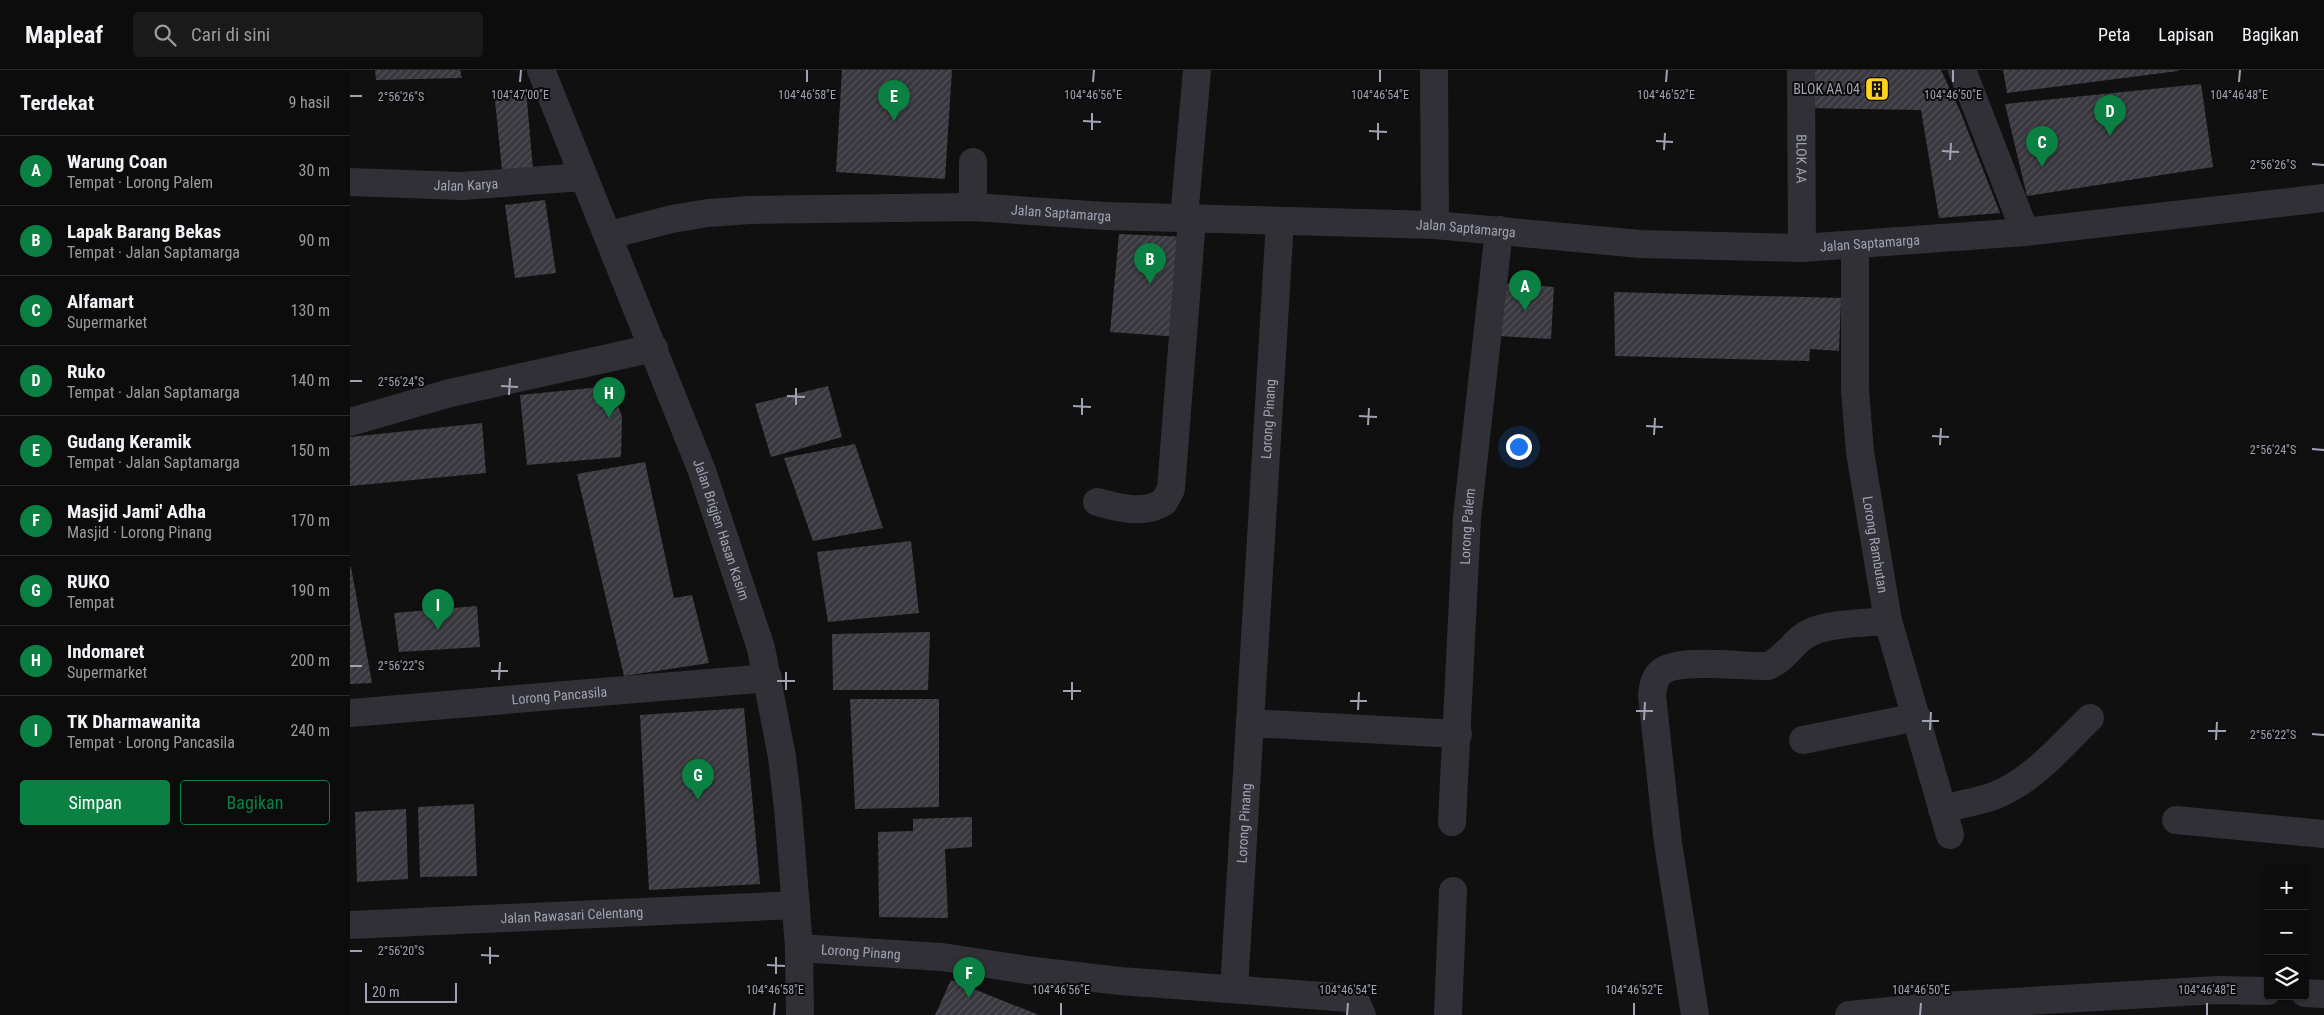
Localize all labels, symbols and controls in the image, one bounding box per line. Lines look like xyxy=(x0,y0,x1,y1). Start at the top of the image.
search box xyxy=(133,12,483,57)
text: Mapleaf xyxy=(25,21,103,49)
icon: search xyxy=(151,21,179,49)
text: Cari di sini xyxy=(191,23,270,46)
text: Peta xyxy=(2098,24,2130,45)
text: Lapisan xyxy=(2158,24,2214,45)
text: Bagikan xyxy=(2242,24,2299,45)
building icon: BLOK AA.04 xyxy=(1864,76,1890,102)
pin: E xyxy=(878,80,910,121)
place label: BLOK AA.04 xyxy=(1793,81,1860,97)
text: 104°47'00"E xyxy=(491,88,549,102)
text: 104°46'58"E xyxy=(778,88,836,102)
text: 104°46'56"E xyxy=(1064,88,1122,102)
text: 104°46'54"E xyxy=(1351,88,1409,102)
text: 104°46'52"E xyxy=(1637,88,1695,102)
text: 104°46'50"E xyxy=(1924,88,1982,102)
text: 104°46'48"E xyxy=(2210,88,2268,102)
text: 2°56'26"S xyxy=(378,90,424,104)
text: Terdekat xyxy=(20,91,94,115)
text: 9 hasil xyxy=(288,93,330,112)
pin: D xyxy=(2094,95,2126,136)
pin: C xyxy=(2026,126,2058,167)
street label: BLOK AA xyxy=(1793,134,1810,184)
text: Warung Coan xyxy=(67,150,167,173)
text: 2°56'26"S xyxy=(2250,158,2296,172)
text: A xyxy=(31,161,41,180)
text: 30 m xyxy=(298,161,330,180)
text: Tempat · Lorong Palem xyxy=(67,173,213,192)
street label: Jalan Karya xyxy=(433,175,499,194)
street label: Jalan Saptamarga xyxy=(1011,202,1111,224)
street label: Jalan Saptamarga xyxy=(1416,216,1516,240)
text: Lapak Barang Bekas xyxy=(67,220,221,243)
text: B xyxy=(32,231,40,250)
text: 90 m xyxy=(298,231,330,250)
street label: Jalan Saptamarga xyxy=(1819,232,1920,255)
text: Tempat · Jalan Saptamarga xyxy=(67,243,240,262)
pin: B xyxy=(1134,243,1166,284)
pin: A xyxy=(1509,270,1541,311)
text: Alfamart xyxy=(67,290,134,313)
text: C xyxy=(31,301,41,320)
text: 130 m xyxy=(291,301,330,320)
text: Supermarket xyxy=(67,313,147,332)
text: Ruko xyxy=(67,360,105,383)
text: D xyxy=(31,371,41,390)
text: 140 m xyxy=(291,371,330,390)
text: 2°56'24"S xyxy=(378,375,424,389)
pin: H xyxy=(593,377,625,418)
street label: Lorong Pinang xyxy=(1258,379,1279,459)
text: Tempat · Jalan Saptamarga xyxy=(67,383,240,402)
text: Gudang Keramik xyxy=(67,430,191,453)
your location xyxy=(1506,434,1532,460)
text: E xyxy=(32,441,40,460)
text: 150 m xyxy=(291,441,330,460)
text: 2°56'24"S xyxy=(2250,443,2296,457)
text: Tempat · Jalan Saptamarga xyxy=(67,453,240,472)
street label: Jalan Brigjen Hasan Kasim xyxy=(690,457,753,603)
street label: Lorong Palem xyxy=(1457,487,1478,565)
street label: Lorong Rambutan xyxy=(1859,495,1891,594)
text: Masjid Jami' Adha xyxy=(67,500,206,523)
text: F xyxy=(32,511,40,530)
text: 170 m xyxy=(291,511,330,530)
text: Masjid · Lorong Pinang xyxy=(67,523,212,542)
text: RUKO xyxy=(67,570,110,593)
text: G xyxy=(31,581,41,600)
text: 190 m xyxy=(291,581,330,600)
pin: I xyxy=(422,589,454,630)
text: Tempat xyxy=(67,593,114,612)
text: Indomaret xyxy=(67,640,144,663)
text: H xyxy=(31,651,41,670)
text: 200 m xyxy=(291,651,330,670)
text: 2°56'22"S xyxy=(378,659,424,673)
text: Supermarket xyxy=(67,663,147,682)
street label: Lorong Pancasila xyxy=(511,684,608,707)
text: TK Dharmawanita xyxy=(67,710,200,733)
text: I xyxy=(34,721,38,740)
text: 240 m xyxy=(291,721,330,740)
text: 2°56'22"S xyxy=(2250,728,2296,742)
text: Tempat · Lorong Pancasila xyxy=(67,733,235,752)
pin: G xyxy=(682,759,714,800)
button: Simpan xyxy=(20,780,170,825)
button: Bagikan xyxy=(180,780,330,825)
street label: Lorong Pinang xyxy=(1234,783,1254,864)
map controls xyxy=(2264,865,2309,1000)
button: + xyxy=(2264,865,2309,910)
street label: Jalan Rawasari Celentang xyxy=(500,904,643,926)
button: − xyxy=(2264,910,2309,955)
street label: Lorong Pinang xyxy=(820,941,901,962)
text: 2°56'20"S xyxy=(378,944,424,958)
button: layers xyxy=(2264,955,2309,1000)
pin: F xyxy=(953,957,985,998)
scale bar xyxy=(365,980,458,1003)
text: 104°46'58"E xyxy=(746,983,804,997)
text: 104°46'56"E xyxy=(1032,983,1090,997)
text: 104°46'54"E xyxy=(1319,983,1377,997)
text: 104°46'52"E xyxy=(1605,983,1663,997)
text: 104°46'50"E xyxy=(1892,983,1950,997)
text: 104°46'48"E xyxy=(2178,983,2236,997)
text: 20 m xyxy=(372,984,400,1000)

